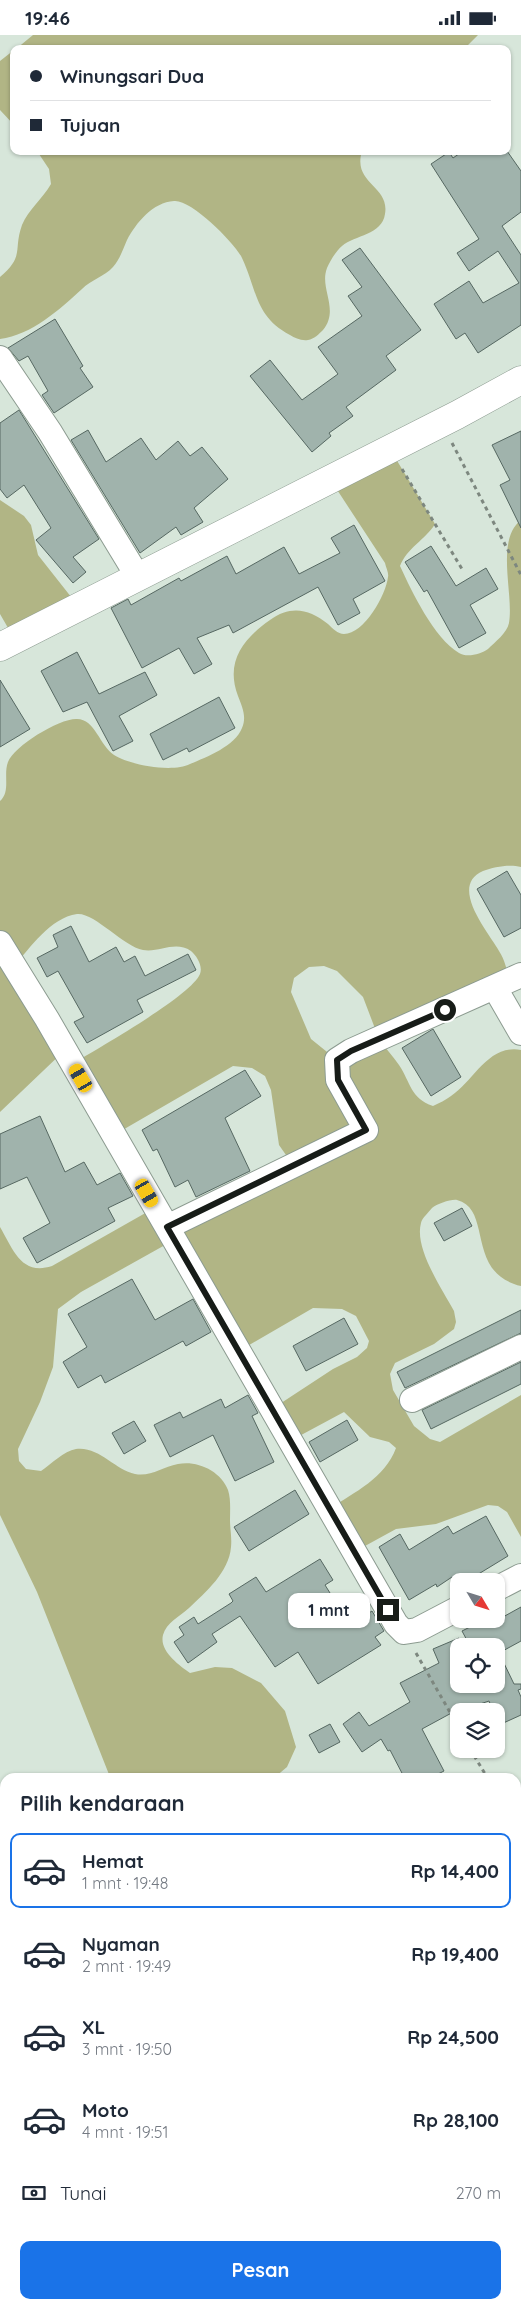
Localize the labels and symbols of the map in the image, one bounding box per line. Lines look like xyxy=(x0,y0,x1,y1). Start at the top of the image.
route start xyxy=(434,999,456,1021)
car xyxy=(67,1061,94,1095)
car xyxy=(133,1176,160,1210)
north arrow xyxy=(450,1573,505,1627)
callout: 1 mnt xyxy=(288,1593,370,1627)
route end xyxy=(377,1599,399,1621)

